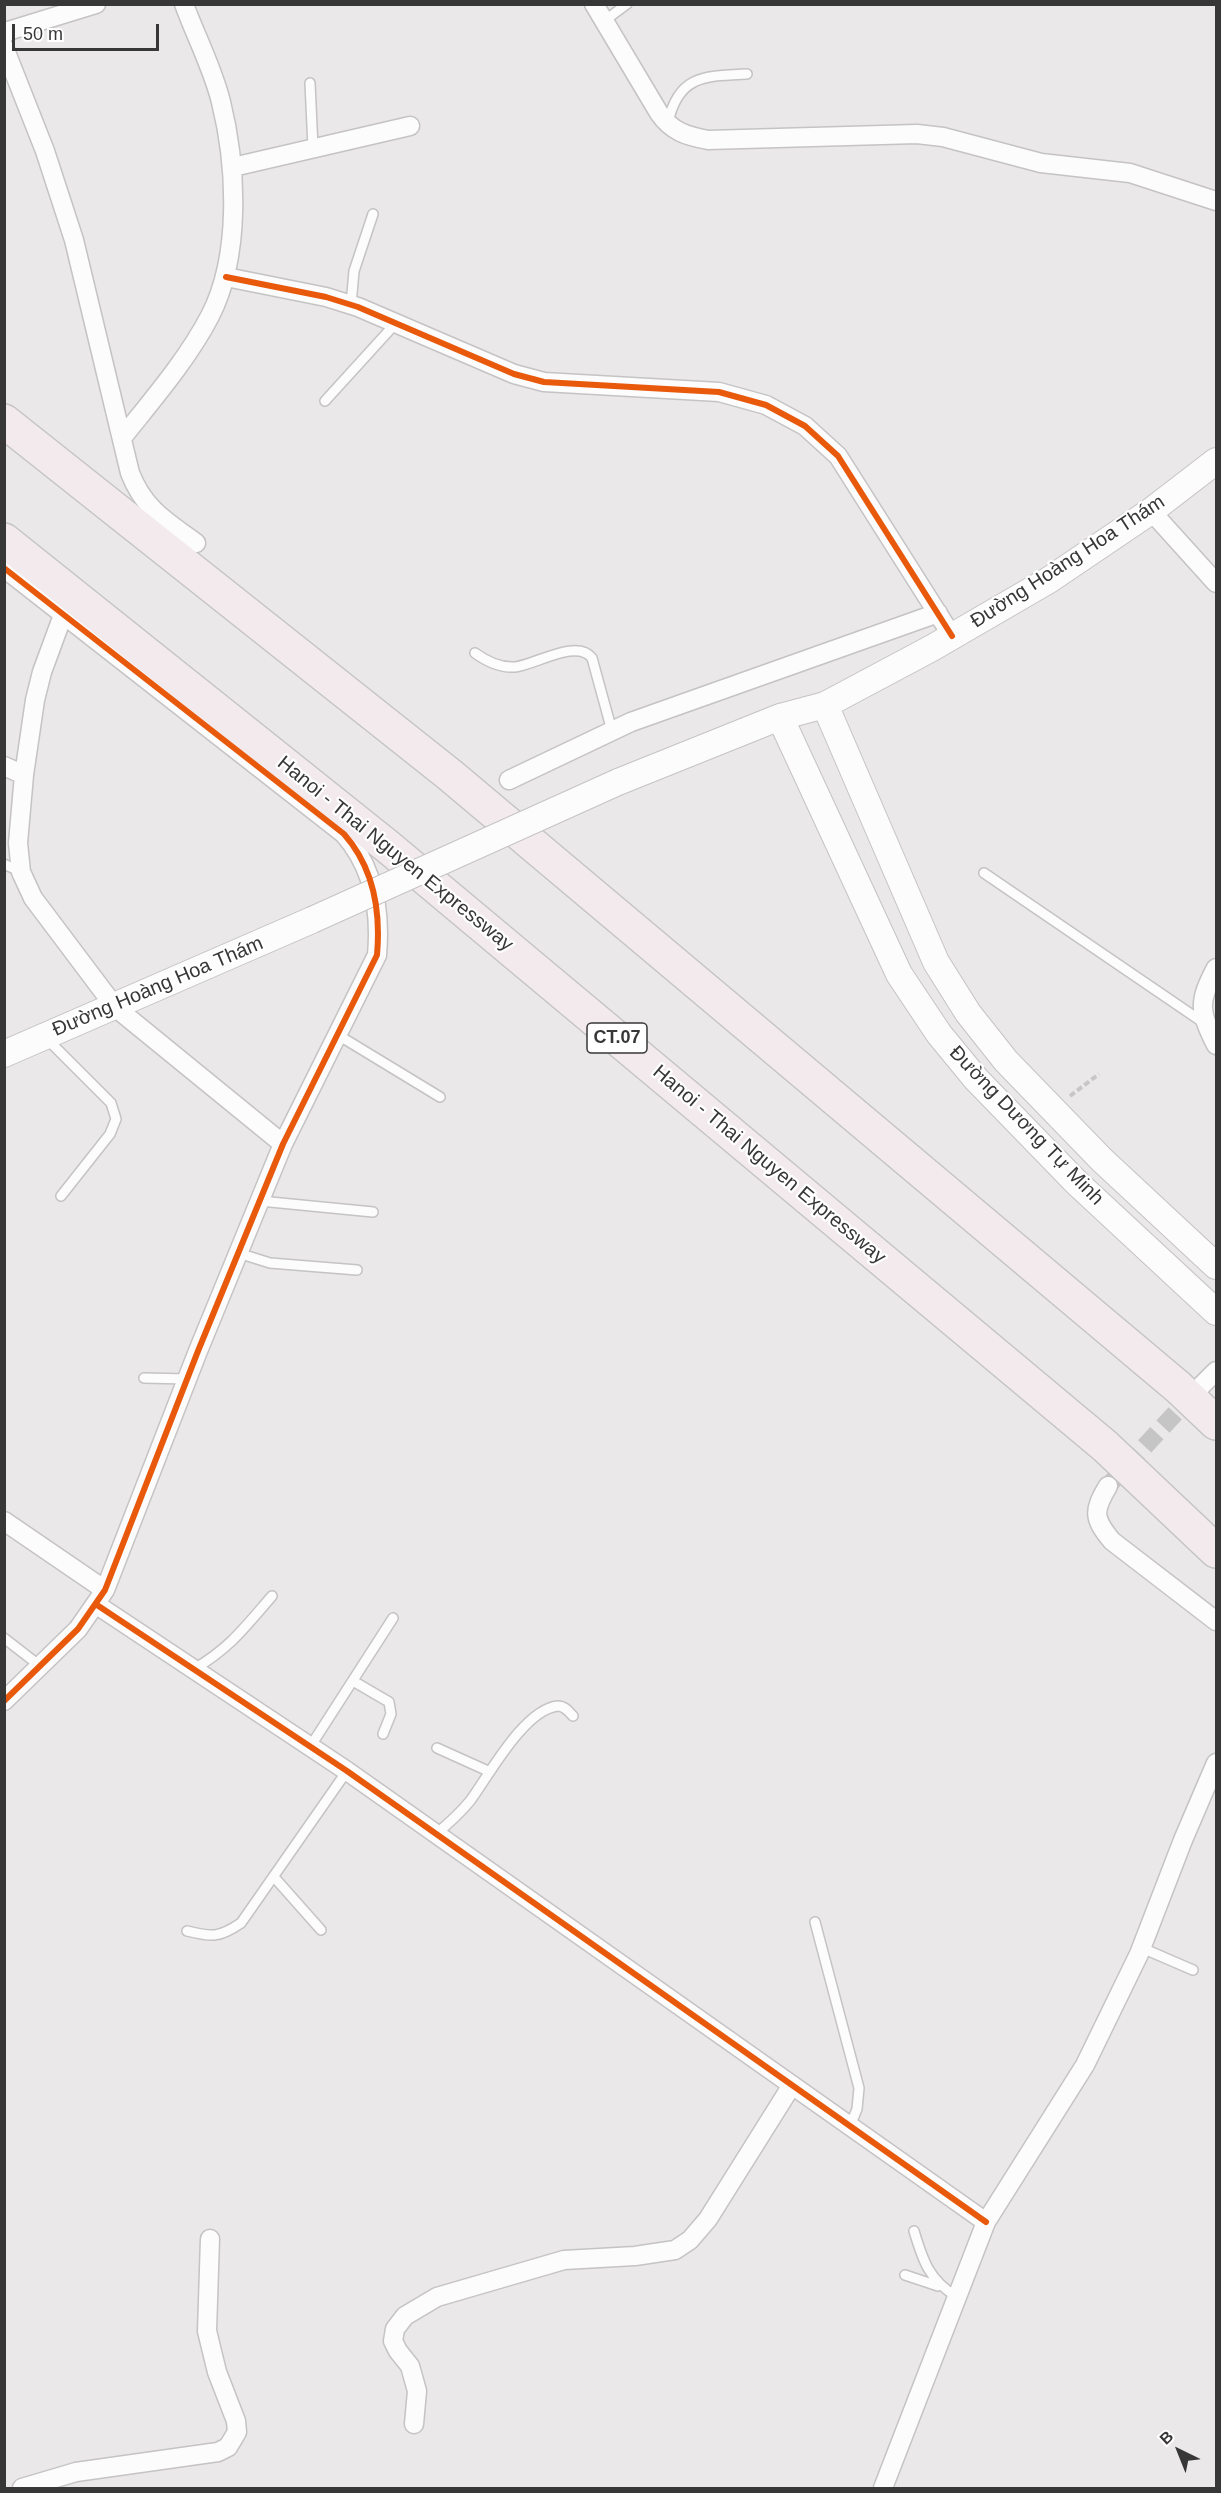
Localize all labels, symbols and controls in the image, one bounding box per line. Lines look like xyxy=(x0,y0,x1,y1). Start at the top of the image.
scale bar xyxy=(15,12,162,50)
text: 50 m xyxy=(23,24,63,44)
street label: Đường Hoàng Hoa Thám xyxy=(966,490,1170,634)
street label: Hanoi - Thai Nguyen Expressway xyxy=(272,751,518,957)
street label: Đường Hoàng Hoa Thám xyxy=(49,932,267,1042)
road number: CT.07 xyxy=(587,1023,647,1053)
street label: Đường Dương Tự Minh xyxy=(944,1041,1108,1211)
street label: Hanoi - Thai Nguyen Expressway xyxy=(648,1060,890,1270)
north arrow xyxy=(1149,2421,1209,2481)
text: B xyxy=(1156,2427,1176,2448)

